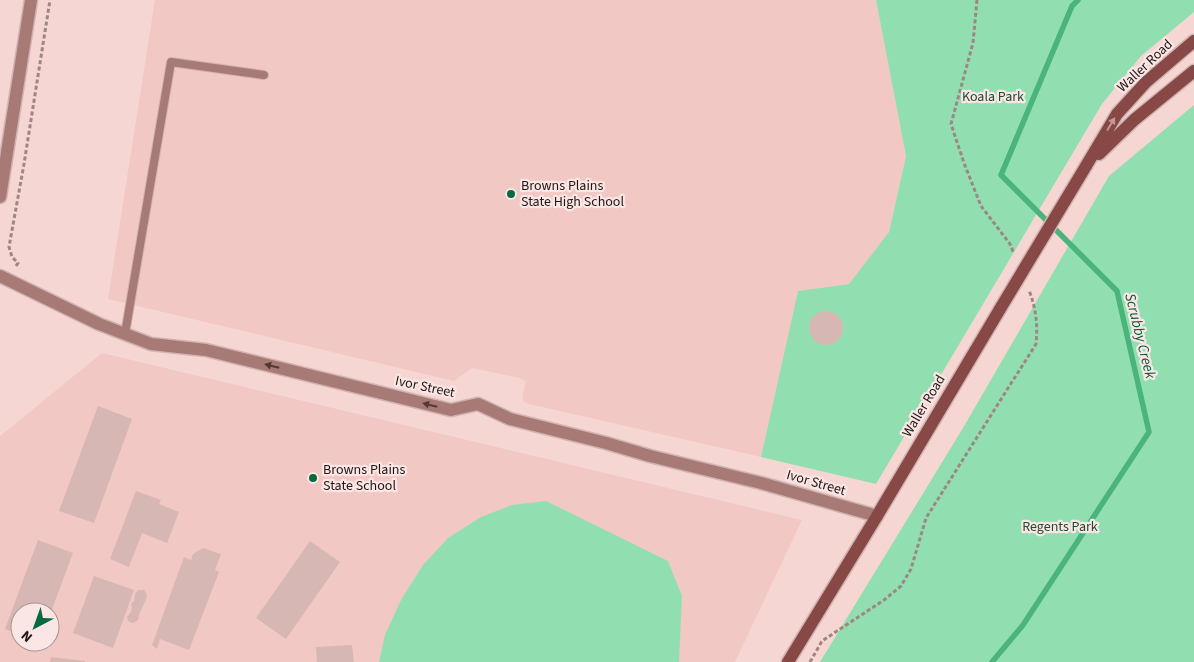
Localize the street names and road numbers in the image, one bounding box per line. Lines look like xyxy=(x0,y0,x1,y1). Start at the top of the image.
street label: Waller Road xyxy=(1113,35,1177,97)
street label: Ivor Street xyxy=(393,371,457,403)
street label: Waller Road xyxy=(897,371,951,441)
street label: Ivor Street xyxy=(784,465,848,501)

